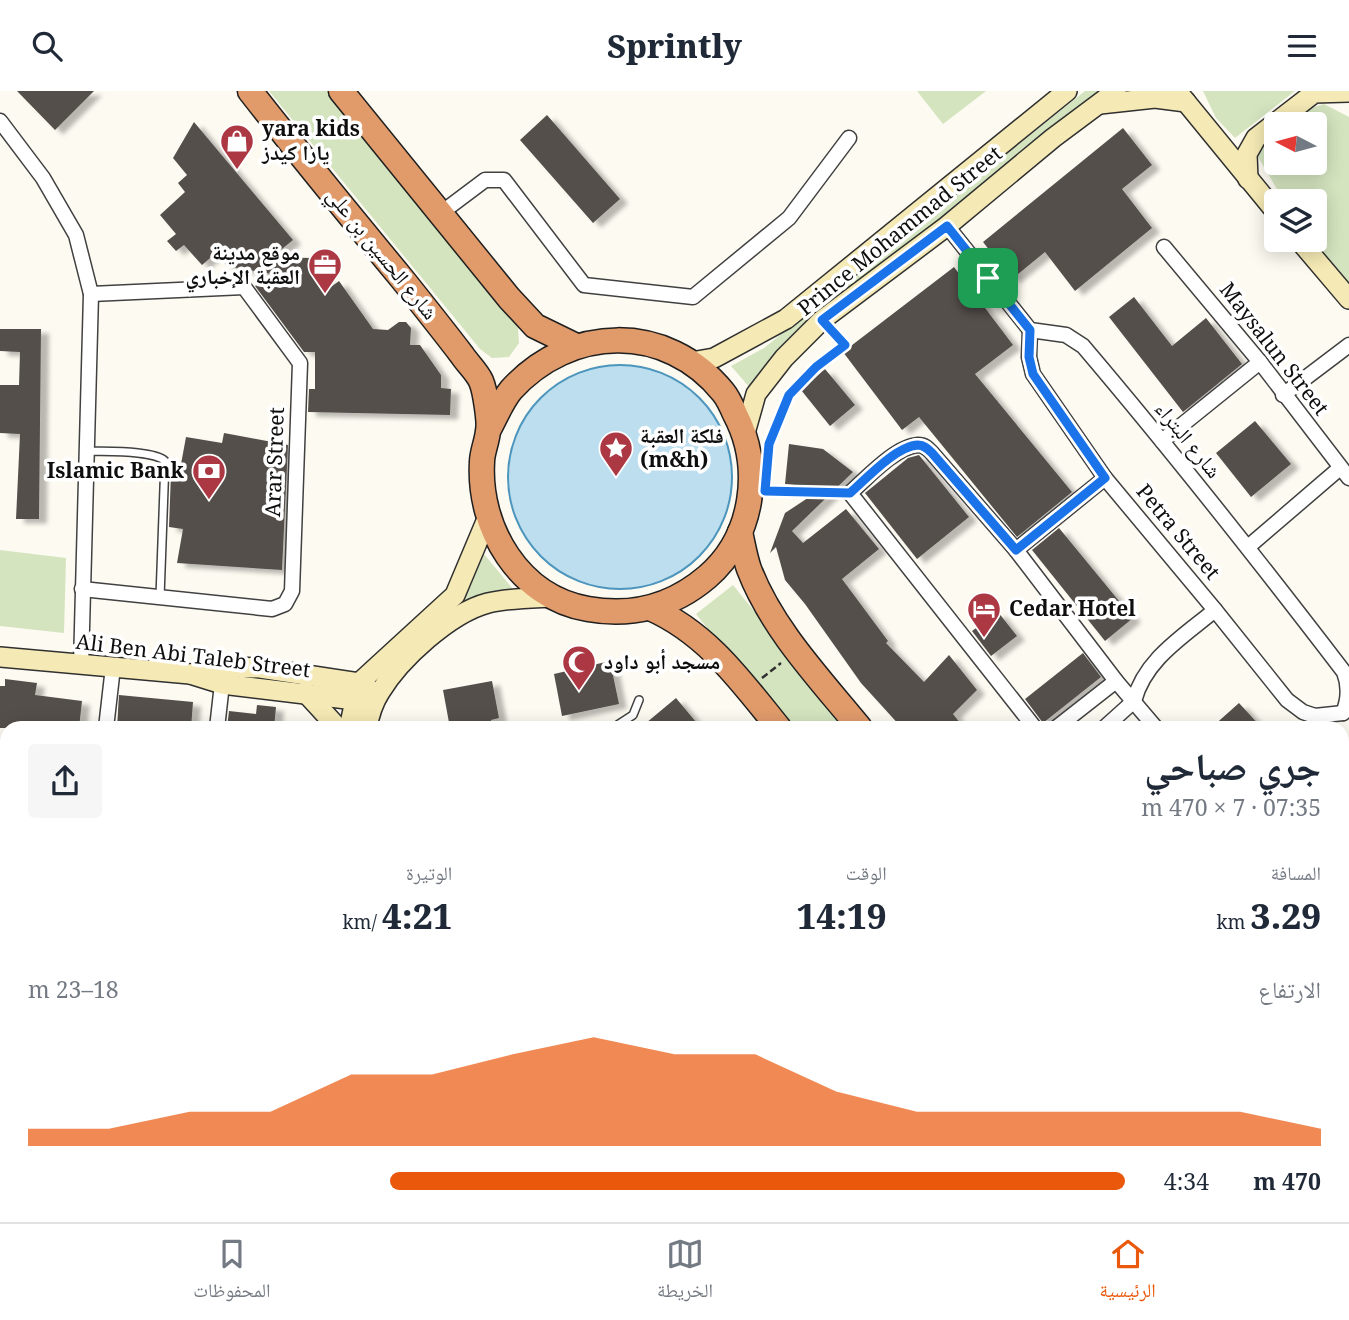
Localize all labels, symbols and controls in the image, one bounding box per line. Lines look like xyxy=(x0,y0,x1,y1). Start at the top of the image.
text: Sprintly xyxy=(607,24,742,67)
icon: search xyxy=(28,27,66,65)
icon: menu xyxy=(1283,27,1321,65)
north arrow xyxy=(1264,112,1326,175)
map controls xyxy=(1264,112,1327,252)
place label: yara kids يارا كيدز xyxy=(261,114,360,166)
shop icon: yara kids يارا كيدز xyxy=(218,122,256,171)
street label: Prince Mohammad Street xyxy=(791,139,1007,321)
street label: شارع الحسين بن علي xyxy=(318,182,445,327)
button: layers xyxy=(1264,189,1327,252)
place label: موقع مدينة العقبة الإخباري xyxy=(186,238,300,293)
office icon: موقع مدينة العقبة الإخباري xyxy=(306,246,344,295)
pin xyxy=(958,248,1018,308)
icon: arrive xyxy=(969,259,1007,297)
street label: Maysalun Street xyxy=(1214,276,1336,421)
street label: شارع البتراء xyxy=(1149,395,1228,484)
street label: Arar Street xyxy=(258,406,290,517)
place label: فلكة العقبة (m&h) xyxy=(640,421,724,473)
place icon: فلكة العقبة (m&h) xyxy=(597,429,635,478)
bank icon: Islamic Bank xyxy=(190,452,228,501)
place label: Islamic Bank xyxy=(47,456,185,484)
street label: Petra Street xyxy=(1131,478,1227,585)
hotel icon: Cedar Hotel xyxy=(965,590,1003,639)
place label: Cedar Hotel xyxy=(1009,594,1136,622)
street label: Ali Ben Abi Taleb Street xyxy=(74,627,312,683)
mosque icon: مسجد أبو داود xyxy=(560,643,598,692)
place label: مسجد أبو داود xyxy=(604,647,720,675)
text: جري صباحي xyxy=(1144,739,1321,791)
button: share xyxy=(28,744,102,818)
text: 07:35 · 7 × 470 m xyxy=(1141,791,1321,823)
text: الوتيرة xyxy=(406,860,452,886)
text: الوقت xyxy=(846,860,887,886)
text: المسافة xyxy=(1271,860,1321,886)
text: 4:21 xyxy=(382,892,452,939)
text: 14:19 xyxy=(796,892,887,939)
text: 3.29 xyxy=(1251,892,1321,939)
text: /km xyxy=(342,909,382,935)
text: km xyxy=(1217,909,1251,935)
text: 18–23 m xyxy=(28,973,119,1005)
text: الارتفاع xyxy=(1258,973,1321,1005)
text: 4:34 xyxy=(1164,1165,1209,1197)
text: 470 m xyxy=(1253,1165,1321,1197)
tab: المحفوظات xyxy=(193,1235,271,1309)
tab: الخريطة xyxy=(657,1235,713,1309)
tab: الرئيسية xyxy=(1099,1235,1156,1309)

